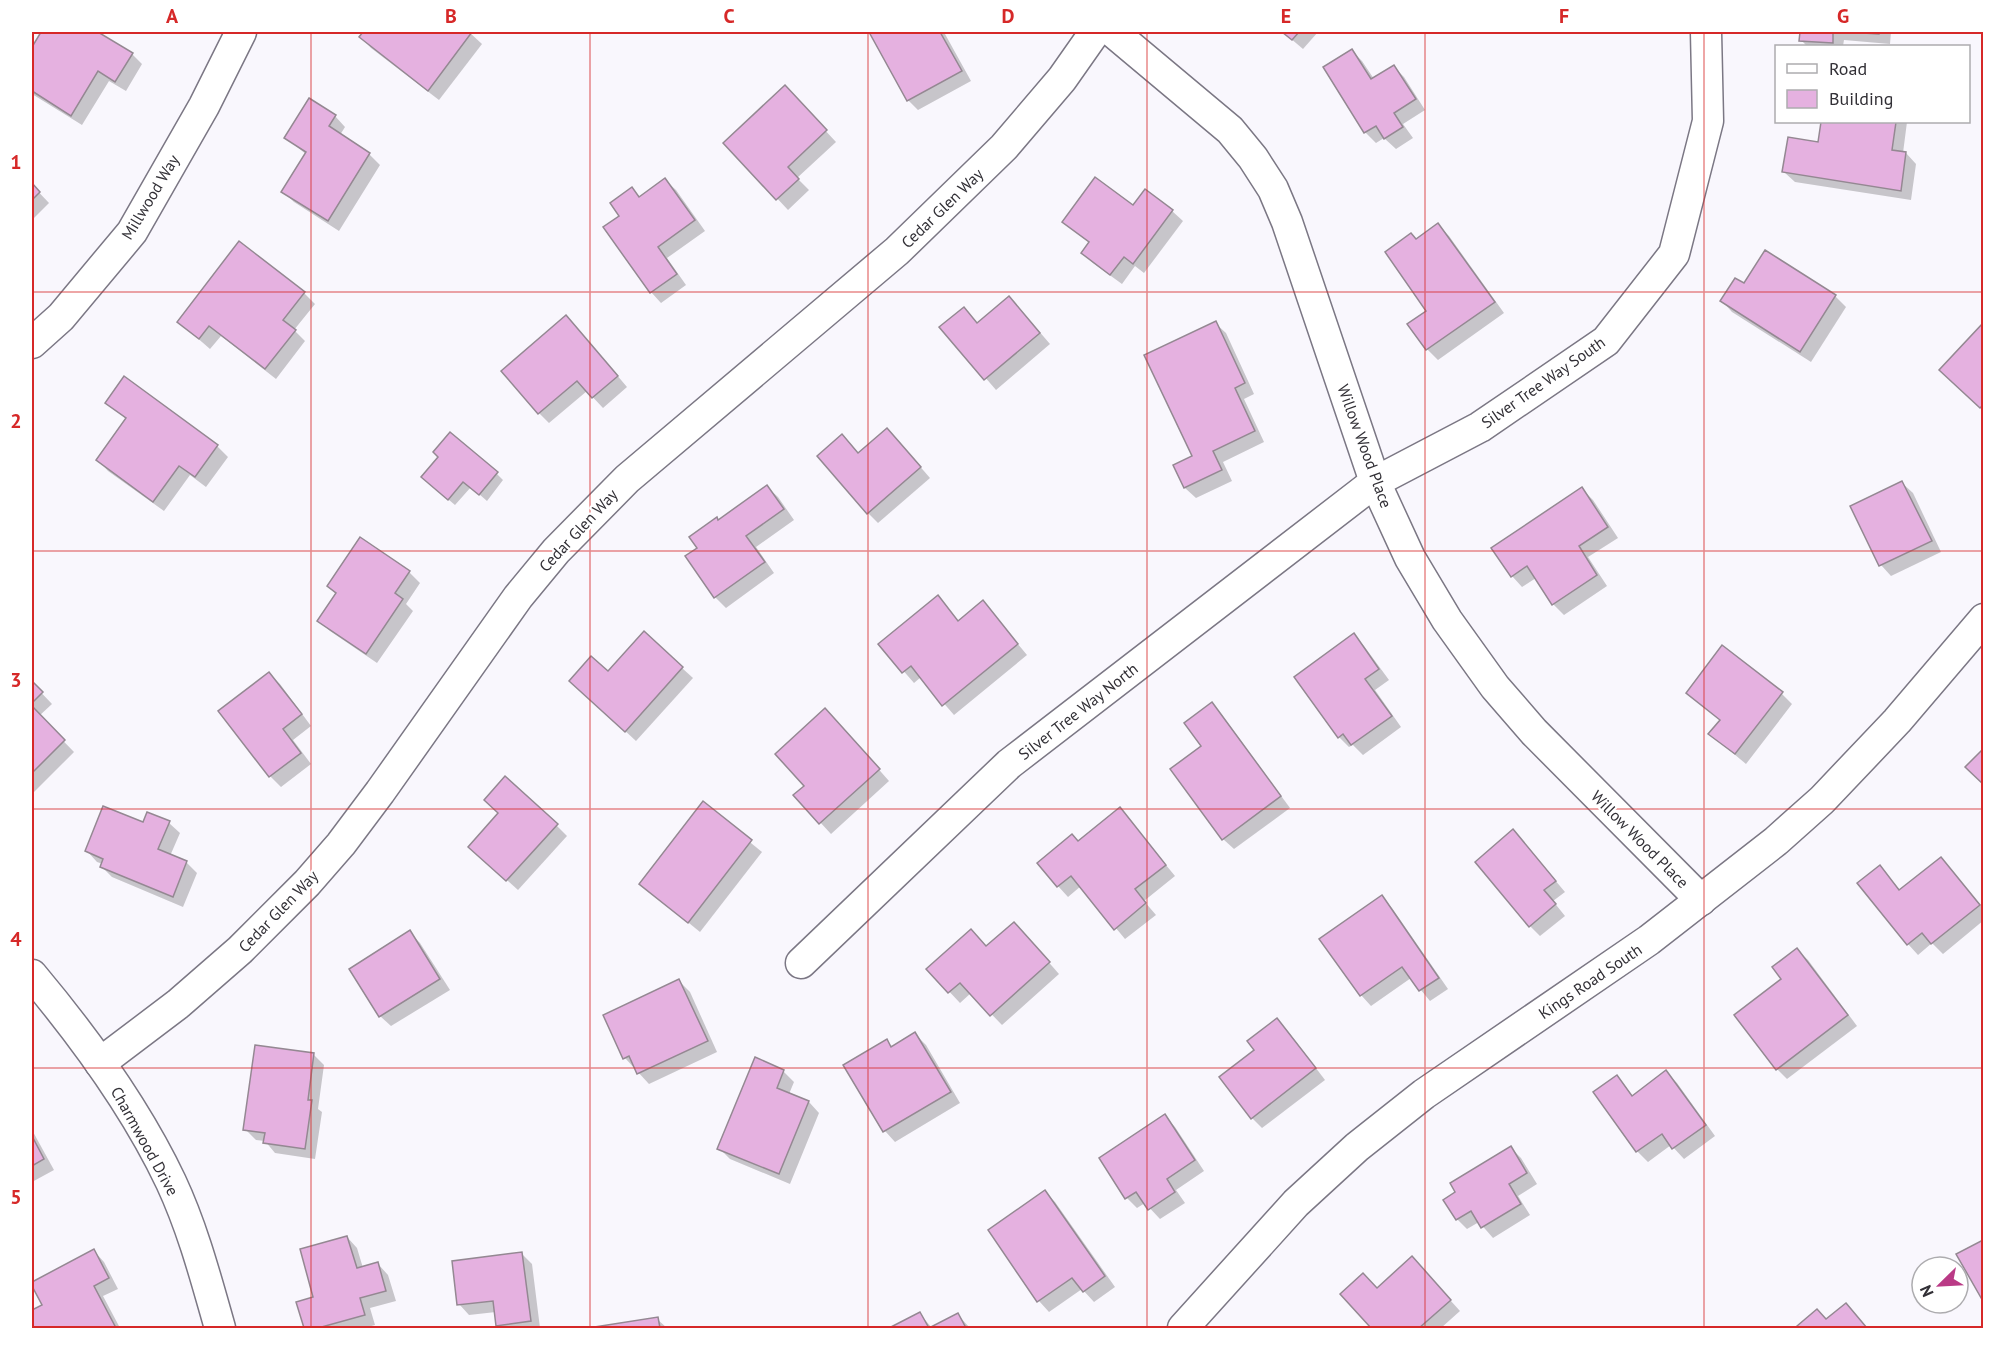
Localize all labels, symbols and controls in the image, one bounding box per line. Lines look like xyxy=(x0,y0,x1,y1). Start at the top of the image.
text: A xyxy=(166,3,179,29)
text: B xyxy=(445,3,457,29)
text: C xyxy=(723,3,735,29)
text: D xyxy=(1002,3,1015,29)
text: E xyxy=(1281,3,1291,29)
text: F xyxy=(1559,3,1569,29)
text: G xyxy=(1837,3,1849,29)
legend xyxy=(1775,45,1970,123)
text: Road xyxy=(1829,57,1867,80)
text: Building xyxy=(1829,87,1893,110)
text: 1 xyxy=(10,149,22,175)
street label: Millwood Way xyxy=(117,150,183,243)
street label: Cedar Glen Way xyxy=(897,164,988,252)
street label: Silver Tree Way South xyxy=(1477,332,1609,432)
street label: Willow Wood Place xyxy=(1333,382,1397,510)
text: 2 xyxy=(10,408,22,434)
street label: Cedar Glen Way xyxy=(534,484,622,576)
street label: Silver Tree Way North xyxy=(1014,658,1142,764)
text: 3 xyxy=(10,667,22,693)
street label: Willow Wood Place xyxy=(1587,786,1693,892)
street label: Cedar Glen Way xyxy=(234,865,322,956)
text: 4 xyxy=(10,926,22,952)
street label: Kings Road South xyxy=(1534,939,1646,1023)
street label: Charmwood Drive xyxy=(107,1083,183,1199)
text: 5 xyxy=(10,1184,22,1210)
north arrow xyxy=(1910,1255,1970,1315)
text: N xyxy=(1915,1282,1938,1300)

